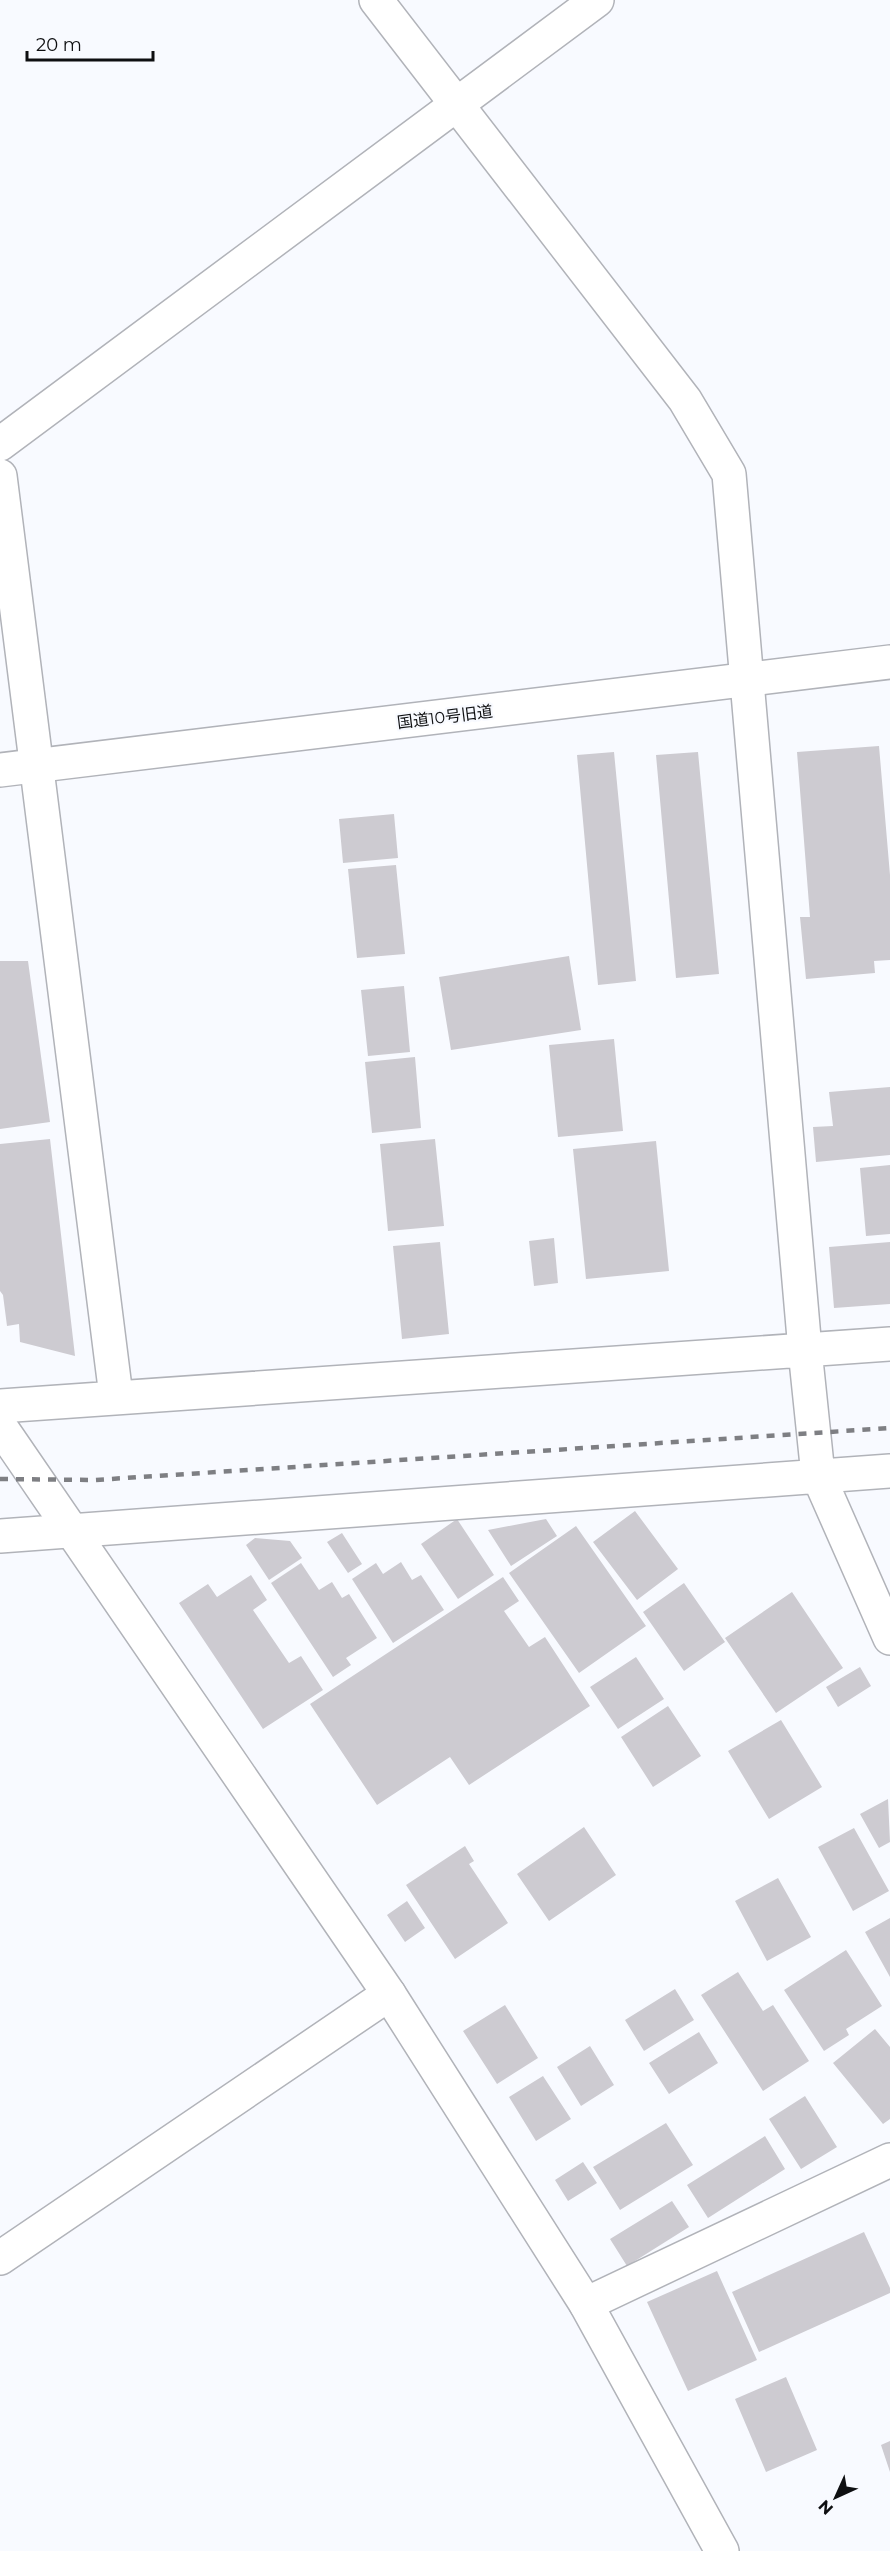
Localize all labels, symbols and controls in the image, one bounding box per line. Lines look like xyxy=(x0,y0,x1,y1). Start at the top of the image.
scale bar xyxy=(27,24,153,62)
text: 20 m xyxy=(36,34,82,56)
street label: 国道10号旧道 xyxy=(396,702,494,732)
north arrow xyxy=(806,2467,866,2527)
text: N xyxy=(814,2496,837,2519)

